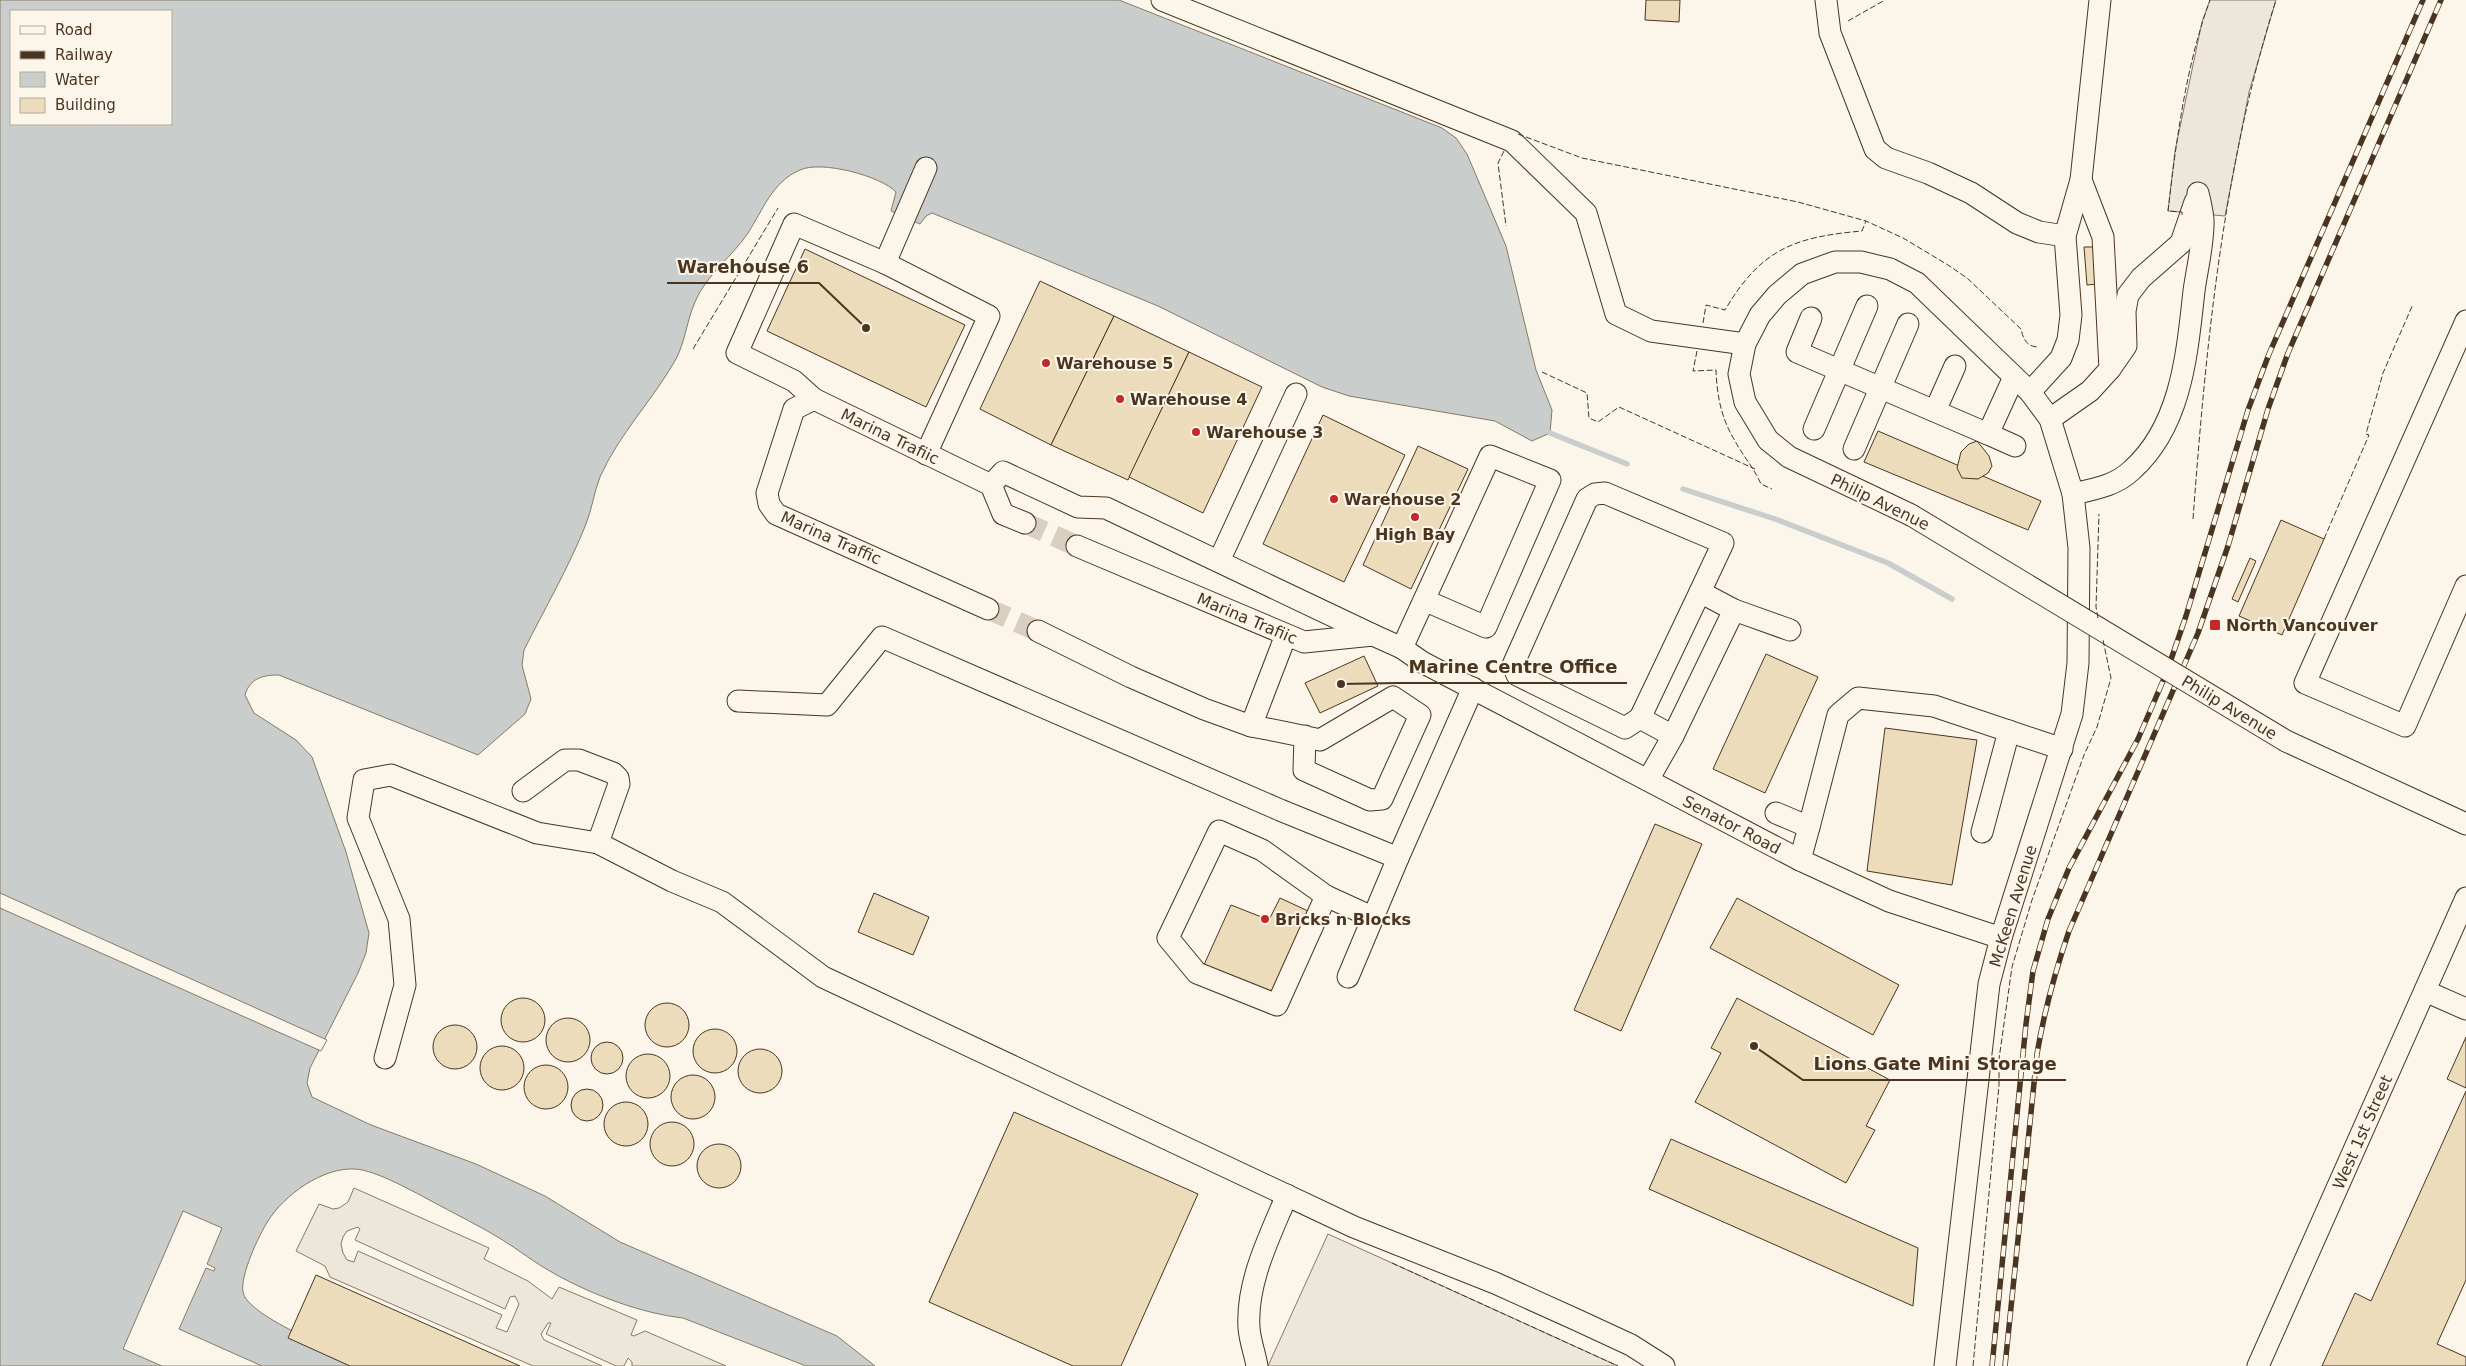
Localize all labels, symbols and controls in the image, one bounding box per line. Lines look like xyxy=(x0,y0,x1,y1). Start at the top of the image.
legend xyxy=(10,10,172,125)
text: Road xyxy=(55,21,93,39)
text: Railway xyxy=(55,46,113,64)
text: Water xyxy=(55,71,100,89)
text: Building xyxy=(55,96,116,114)
callout: Warehouse 6 xyxy=(667,250,819,283)
text: Warehouse 6 xyxy=(677,256,809,277)
place label: Warehouse 5 xyxy=(1056,354,1173,373)
marker: Warehouse 5 xyxy=(1040,357,1052,369)
place label: Warehouse 4 xyxy=(1130,390,1247,409)
marker: Warehouse 4 xyxy=(1114,393,1126,405)
street label: Marina Trafiic xyxy=(838,404,942,468)
place label: Warehouse 3 xyxy=(1206,423,1323,442)
marker: Warehouse 3 xyxy=(1190,426,1202,438)
street label: Philip Avenue xyxy=(1827,470,1933,534)
place label: Warehouse 2 xyxy=(1344,490,1461,509)
marker: Warehouse 2 xyxy=(1328,493,1340,505)
street label: Marina Traffic xyxy=(778,507,884,569)
marker: High Bay xyxy=(1409,511,1421,523)
place label: High Bay xyxy=(1375,525,1456,544)
street label: Marina Trafiic xyxy=(1194,589,1300,648)
place label: North Vancouver xyxy=(2226,616,2378,635)
marker: North Vancouver xyxy=(2208,618,2222,632)
callout: Marine Centre Office xyxy=(1398,650,1627,683)
text: Marine Centre Office xyxy=(1409,656,1617,677)
street label: Philip Avenue xyxy=(2179,671,2281,743)
street label: Senator Road xyxy=(1680,791,1784,858)
street label: McKeen Avenue xyxy=(1985,843,2041,969)
place label: Bricks n Blocks xyxy=(1275,910,1411,929)
marker: Bricks n Blocks xyxy=(1259,913,1271,925)
callout: Lions Gate Mini Storage xyxy=(1803,1047,2066,1080)
text: Lions Gate Mini Storage xyxy=(1813,1053,2057,1074)
street label: West 1st Street xyxy=(2328,1072,2396,1192)

